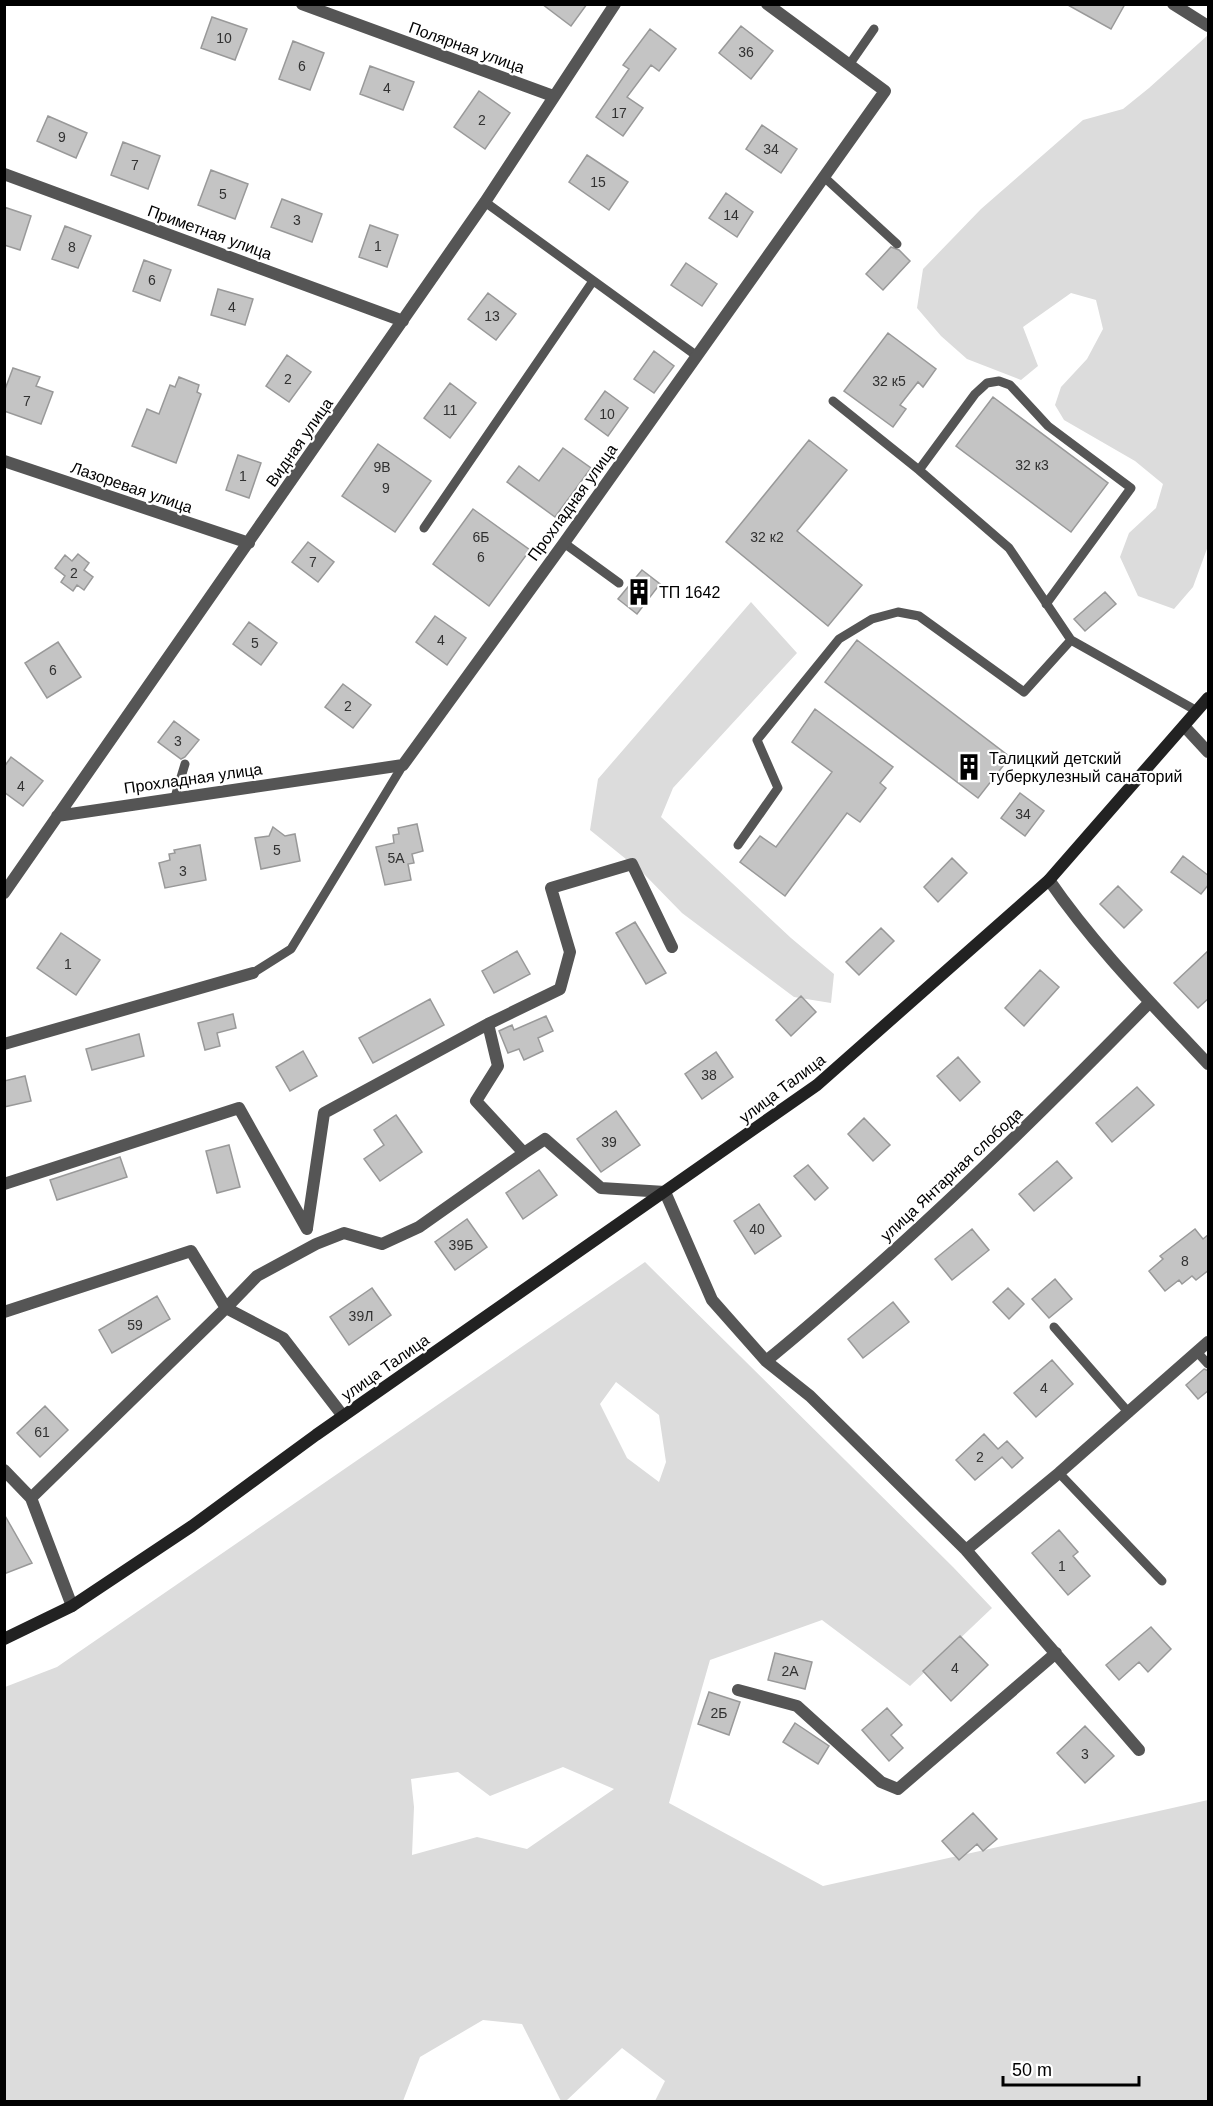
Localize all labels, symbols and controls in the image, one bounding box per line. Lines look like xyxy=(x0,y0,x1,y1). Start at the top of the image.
street label: Полярная улица xyxy=(407,19,527,76)
house number: 10 xyxy=(216,30,232,46)
house number: 36 xyxy=(738,44,754,60)
house number: 6 xyxy=(298,58,306,74)
house number: 4 xyxy=(383,80,391,96)
house number: 17 xyxy=(611,105,627,121)
house number: 2 xyxy=(478,112,486,128)
house number: 9 xyxy=(58,129,66,145)
house number: 34 xyxy=(763,141,779,157)
house number: 7 xyxy=(131,157,139,173)
house number: 15 xyxy=(590,174,606,190)
house number: 5 xyxy=(219,186,227,202)
street label: Приметная улица xyxy=(145,202,274,263)
house number: 14 xyxy=(723,207,739,223)
house number: 3 xyxy=(293,212,301,228)
house number: 1 xyxy=(374,238,382,254)
house number: 8 xyxy=(68,239,76,255)
house number: 6 xyxy=(148,272,156,288)
house number: 4 xyxy=(228,299,236,315)
house number: 13 xyxy=(484,308,500,324)
house number: 2 xyxy=(284,371,292,387)
house number: 32 к5 xyxy=(872,373,906,389)
house number: 7 xyxy=(23,393,31,409)
street label: Видная улица xyxy=(263,395,336,490)
house number: 11 xyxy=(443,402,457,418)
house number: 10 xyxy=(599,406,615,422)
street label: Прохладная улица xyxy=(525,441,620,564)
house number: 32 к3 xyxy=(1015,457,1049,473)
street label: Лазоревая улица xyxy=(69,459,195,516)
house number: 9В xyxy=(373,459,391,475)
house number: 1 xyxy=(239,468,247,484)
house number: 9 xyxy=(382,480,390,496)
house number: 6Б xyxy=(473,529,489,545)
house number: 32 к2 xyxy=(750,529,784,545)
house number: 6 xyxy=(477,549,485,565)
house number: 7 xyxy=(309,554,317,570)
house number: 2 xyxy=(70,565,78,581)
building icon: ТП 1642 xyxy=(624,577,654,607)
place label: ТП 1642 xyxy=(659,584,720,601)
house number: 4 xyxy=(437,632,445,648)
house number: 5 xyxy=(251,635,259,651)
house number: 6 xyxy=(49,662,57,678)
house number: 2 xyxy=(344,698,352,714)
house number: 3 xyxy=(174,733,182,749)
place label: Талицкий детский туберкулезный санаторий xyxy=(989,750,1182,785)
building icon: Талицкий детский туберкулезный санаторий xyxy=(954,752,984,782)
street label: Прохладная улица xyxy=(123,760,263,797)
house number: 4 xyxy=(17,778,25,794)
house number: 34 xyxy=(1015,806,1031,822)
house number: 5 xyxy=(273,842,281,858)
house number: 5А xyxy=(387,850,405,866)
house number: 3 xyxy=(179,863,187,879)
house number: 1 xyxy=(64,956,72,972)
street label: улица Талица xyxy=(736,1051,829,1126)
house number: 38 xyxy=(701,1067,717,1083)
street label: улица Янтарная слобода xyxy=(877,1104,1026,1244)
house number: 39 xyxy=(601,1134,617,1150)
house number: 40 xyxy=(749,1221,765,1237)
house number: 39Б xyxy=(449,1237,473,1253)
house number: 8 xyxy=(1181,1253,1189,1269)
house number: 39Л xyxy=(349,1308,373,1324)
house number: 59 xyxy=(127,1317,143,1333)
street label: улица Талица xyxy=(338,1331,432,1404)
house number: 4 xyxy=(1040,1380,1048,1396)
house number: 61 xyxy=(34,1424,50,1440)
house number: 2 xyxy=(976,1449,984,1465)
house number: 1 xyxy=(1058,1558,1066,1574)
house number: 4 xyxy=(951,1660,959,1676)
house number: 2А xyxy=(781,1663,799,1679)
house number: 2Б xyxy=(711,1705,727,1721)
house number: 3 xyxy=(1081,1746,1089,1762)
scale bar xyxy=(1003,2049,1140,2087)
text: 50 m xyxy=(1012,2060,1052,2080)

